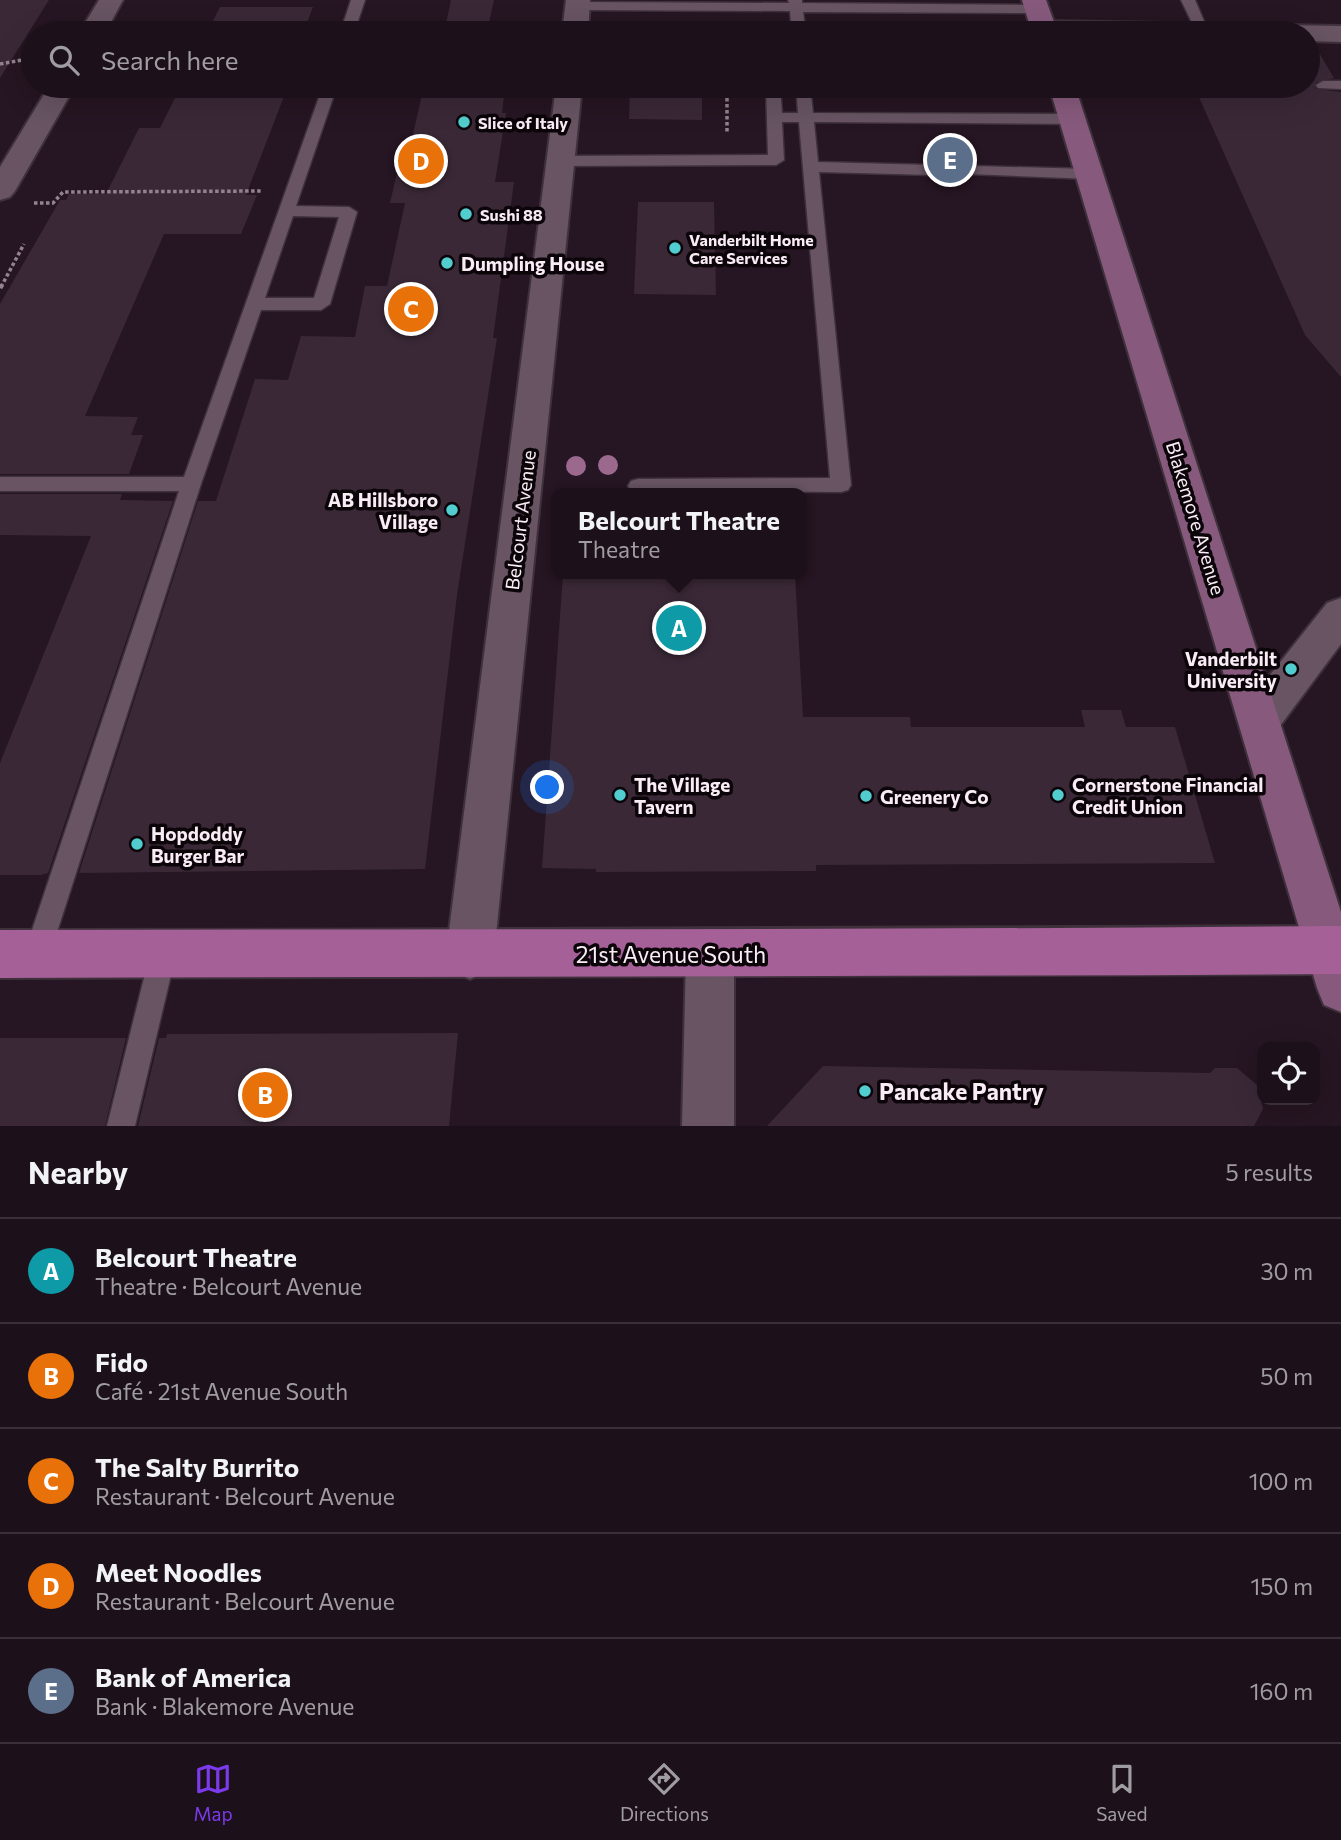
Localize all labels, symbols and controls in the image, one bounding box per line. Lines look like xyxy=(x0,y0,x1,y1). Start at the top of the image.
search box xyxy=(21,21,1320,98)
icon: search xyxy=(45,41,83,79)
text: Search here xyxy=(101,44,239,75)
place label: Slice of Italy xyxy=(478,113,568,132)
marker: Slice of Italy xyxy=(456,114,472,130)
pin: E xyxy=(927,134,973,186)
pin: D xyxy=(398,135,444,187)
place label: Sushi 88 xyxy=(480,205,543,224)
marker: Sushi 88 xyxy=(458,206,474,222)
place label: Vanderbilt Home Care Services xyxy=(689,230,814,267)
marker: Vanderbilt Home Care Services xyxy=(667,240,683,256)
place label: Dumpling House xyxy=(461,252,604,275)
marker: Dumpling House xyxy=(439,255,455,271)
pin: C xyxy=(388,283,434,335)
street label: Blakemore Avenue xyxy=(1162,439,1230,597)
street label: Belcourt Avenue xyxy=(500,449,540,591)
place label: AB Hillsboro Village xyxy=(328,488,438,533)
popup xyxy=(551,488,807,579)
marker: AB Hillsboro Village xyxy=(444,502,460,518)
text: Belcourt Theatre xyxy=(578,504,780,535)
text: Theatre xyxy=(578,535,660,563)
pin: A xyxy=(656,602,702,654)
place label: Vanderbilt University xyxy=(1185,647,1278,692)
marker: Vanderbilt University xyxy=(1283,661,1299,677)
your location xyxy=(530,770,564,804)
place label: The Village Tavern xyxy=(634,773,730,818)
place label: Cornerstone Financial Credit Union xyxy=(1072,773,1263,818)
place label: Greenery Co xyxy=(880,785,989,808)
marker: The Village Tavern xyxy=(612,787,628,803)
marker: Cornerstone Financial Credit Union xyxy=(1050,787,1066,803)
marker: Greenery Co xyxy=(858,788,874,804)
place label: Hopdoddy Burger Bar xyxy=(151,822,245,867)
marker: Hopdoddy Burger Bar xyxy=(129,836,145,852)
street label: 21st Avenue South xyxy=(576,940,766,968)
map controls xyxy=(1257,1042,1320,1105)
button: locate xyxy=(1257,1042,1320,1105)
pin: B xyxy=(242,1069,288,1121)
place label: Pancake Pantry xyxy=(879,1077,1044,1105)
marker: Pancake Pantry xyxy=(857,1083,873,1099)
text: Nearby xyxy=(28,1153,128,1190)
text: 5 results xyxy=(1225,1158,1313,1186)
text: Belcourt Theatre xyxy=(95,1241,297,1272)
text: A xyxy=(43,1257,59,1285)
text: 30 m xyxy=(1260,1257,1313,1285)
text: Theatre · Belcourt Avenue xyxy=(95,1272,362,1300)
text: Fido xyxy=(95,1346,148,1377)
text: B xyxy=(43,1362,59,1390)
text: 50 m xyxy=(1260,1362,1313,1390)
text: Café · 21st Avenue South xyxy=(95,1377,348,1405)
text: The Salty Burrito xyxy=(95,1451,299,1482)
text: C xyxy=(43,1467,59,1495)
text: 100 m xyxy=(1249,1467,1313,1495)
text: Restaurant · Belcourt Avenue xyxy=(95,1482,395,1510)
text: Meet Noodles xyxy=(95,1556,262,1587)
text: D xyxy=(43,1572,59,1600)
text: 150 m xyxy=(1250,1572,1313,1600)
text: Restaurant · Belcourt Avenue xyxy=(95,1587,395,1615)
text: Bank of America xyxy=(95,1661,291,1692)
text: E xyxy=(44,1677,58,1705)
text: 160 m xyxy=(1250,1677,1313,1705)
text: Bank · Blakemore Avenue xyxy=(95,1692,354,1720)
tab: Map xyxy=(194,1760,233,1825)
tab: Directions xyxy=(620,1760,709,1825)
tab: Saved xyxy=(1096,1760,1147,1825)

